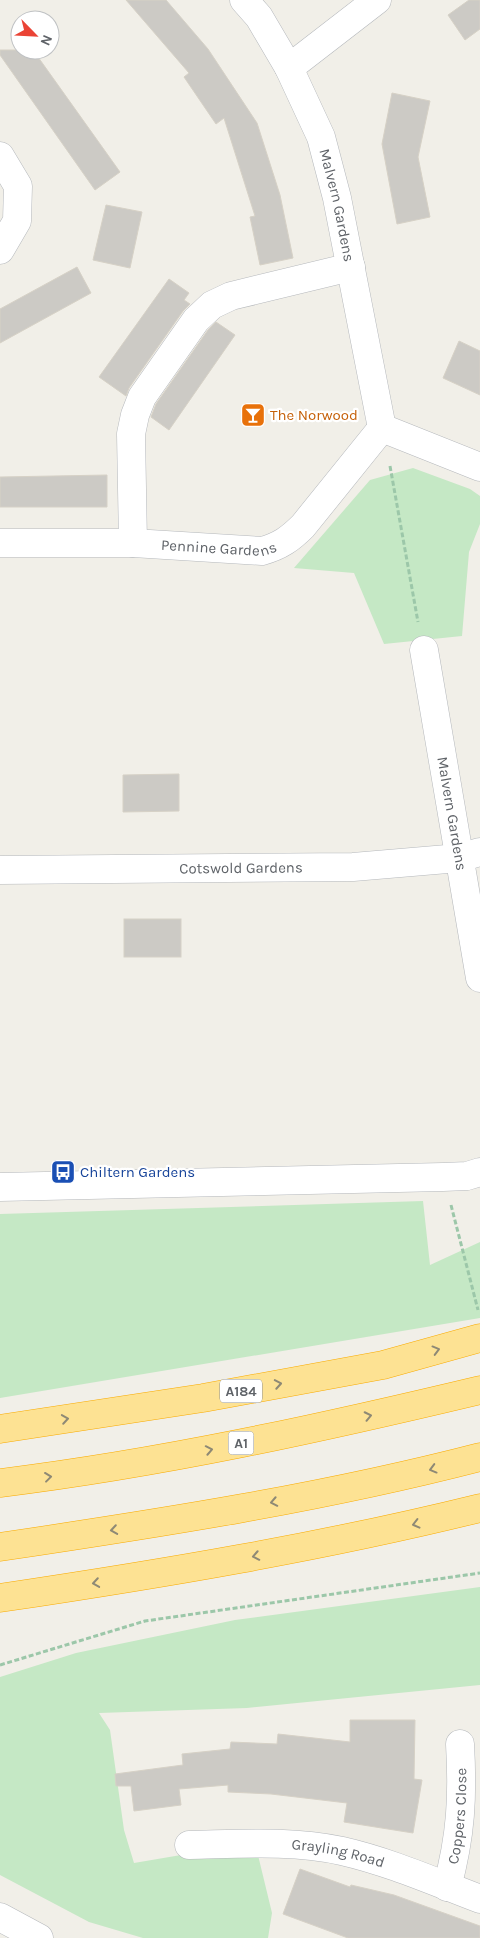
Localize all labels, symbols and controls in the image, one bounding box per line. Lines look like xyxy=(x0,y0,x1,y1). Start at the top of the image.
north arrow xyxy=(10,10,60,60)
text: N xyxy=(37,32,56,48)
street label: Malvern Gardens xyxy=(315,147,358,263)
bar icon: The Norwood xyxy=(240,402,266,428)
place label: The Norwood xyxy=(270,406,358,424)
street label: Pennine Gardens xyxy=(160,536,279,560)
street label: Malvern Gardens xyxy=(433,755,471,872)
street label: Cotswold Gardens xyxy=(179,858,303,877)
bus stop icon: Chiltern Gardens xyxy=(50,1159,76,1185)
place label: Chiltern Gardens xyxy=(80,1163,195,1181)
one-way arrow xyxy=(432,1346,440,1356)
one-way arrow xyxy=(273,1379,282,1390)
road number: A184 xyxy=(220,1380,262,1402)
one-way arrow xyxy=(363,1411,372,1422)
one-way arrow xyxy=(62,1414,70,1425)
road number: A1 xyxy=(228,1432,254,1455)
one-way arrow xyxy=(204,1446,213,1456)
one-way arrow xyxy=(428,1463,437,1474)
one-way arrow xyxy=(45,1472,53,1483)
one-way arrow xyxy=(269,1496,278,1507)
one-way arrow xyxy=(411,1518,420,1529)
one-way arrow xyxy=(109,1524,117,1535)
one-way arrow xyxy=(252,1550,261,1560)
one-way arrow xyxy=(92,1578,101,1588)
street label: Coppers Close xyxy=(444,1768,470,1866)
street label: Grayling Road xyxy=(291,1835,387,1871)

